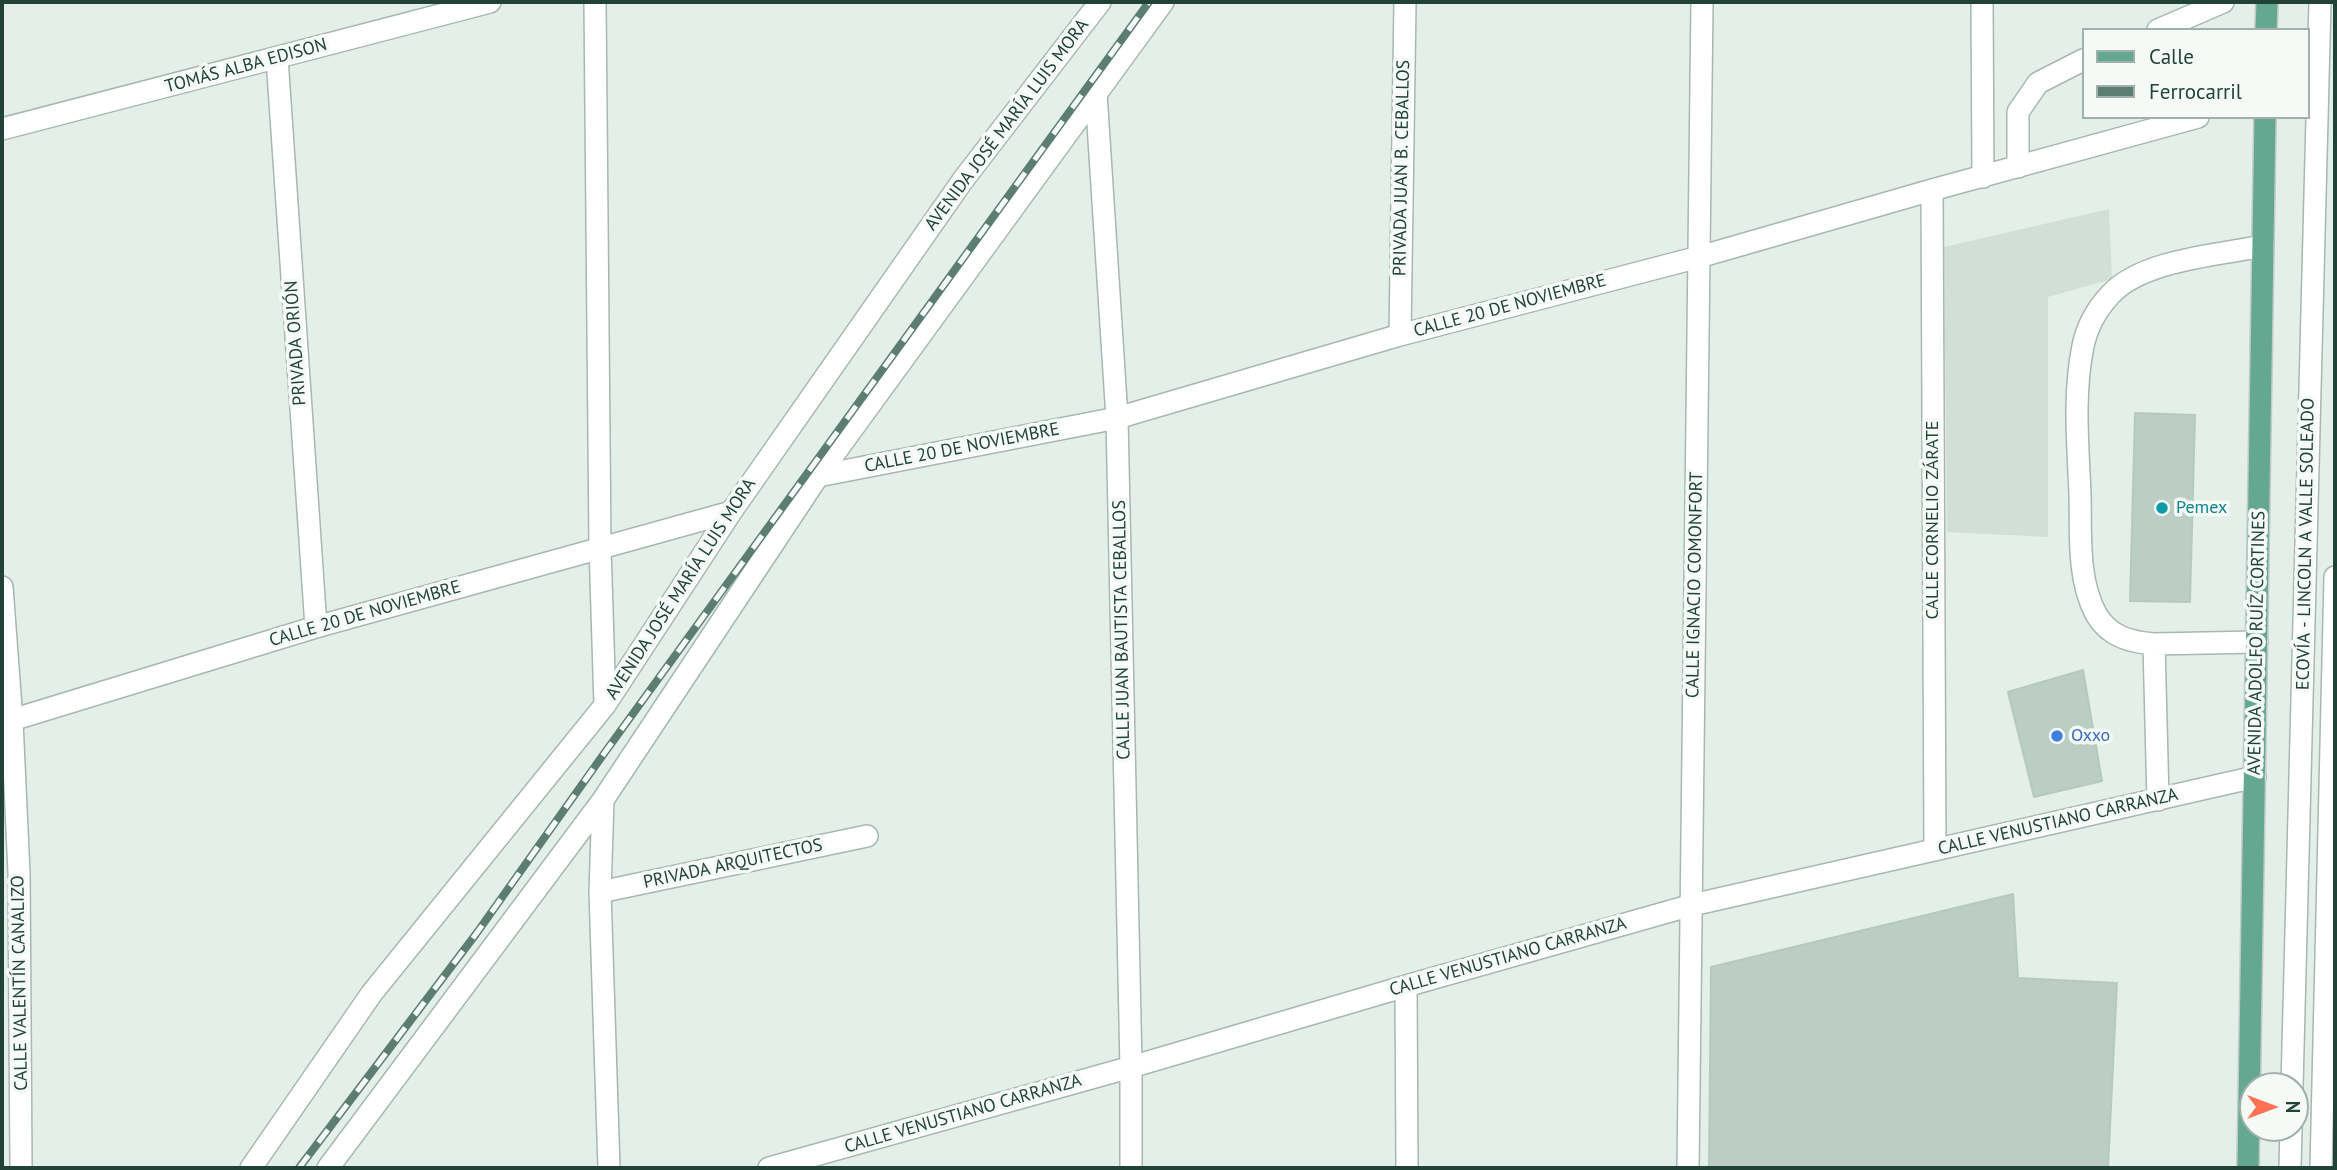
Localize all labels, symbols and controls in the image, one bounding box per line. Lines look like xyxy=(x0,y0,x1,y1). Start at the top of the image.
street label: AVENIDA JOSÉ MARÍA LUIS MORA xyxy=(920,15,1094,235)
legend xyxy=(2082,28,2309,119)
street label: TOMÁS ALBA EDISON xyxy=(163,34,329,98)
text: Calle xyxy=(2149,43,2194,70)
street label: PRIVADA JUAN B. CEBALLOS xyxy=(1389,60,1415,276)
text: Ferrocarril xyxy=(2149,78,2242,105)
street label: CALLE 20 DE NOVIEMBRE xyxy=(1411,270,1609,342)
street label: PRIVADA ORIÓN xyxy=(281,280,311,406)
street label: ECOVÍA - LINCOLN A VALLE SOLEADO xyxy=(2293,398,2319,690)
street label: CALLE 20 DE NOVIEMBRE xyxy=(863,418,1061,478)
street label: CALLE CORNELIO ZÁRATE xyxy=(1922,421,1944,619)
street label: CALLE IGNACIO COMONFORT xyxy=(1682,472,1708,698)
street label: AVENIDA JOSÉ MARÍA LUIS MORA xyxy=(601,474,761,704)
place label: Pemex xyxy=(2176,497,2227,519)
street label: CALLE JUAN BAUTISTA CEBALLOS xyxy=(1109,500,1135,760)
marker: Pemex xyxy=(2154,500,2170,516)
street label: AVENIDA ADOLFO RUÍZ CORTINES xyxy=(2244,511,2270,775)
street label: CALLE 20 DE NOVIEMBRE xyxy=(267,576,463,652)
place label: Oxxo xyxy=(2071,725,2110,747)
marker: Oxxo xyxy=(2049,728,2065,744)
street label: CALLE VENUSTIANO CARRANZA xyxy=(1936,784,2180,860)
street label: PRIVADA ARQUITECTOS xyxy=(641,834,825,894)
street label: CALLE VALENTÍN CANALIZO xyxy=(7,875,33,1091)
street label: CALLE VENUSTIANO CARRANZA xyxy=(1387,913,1629,1001)
street label: CALLE VENUSTIANO CARRANZA xyxy=(842,1070,1084,1158)
north arrow xyxy=(2239,1072,2309,1142)
text: N xyxy=(2281,1101,2305,1113)

